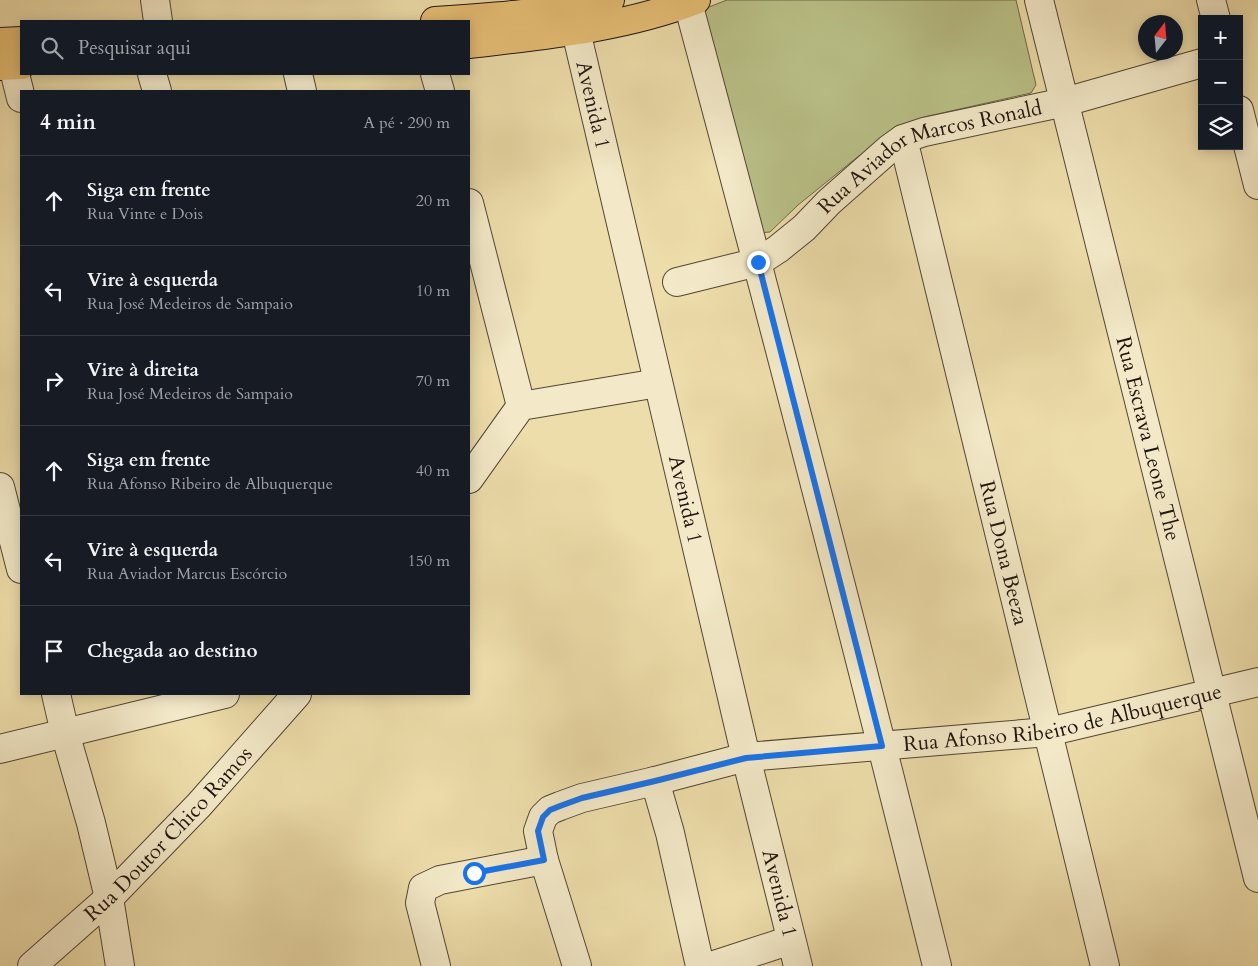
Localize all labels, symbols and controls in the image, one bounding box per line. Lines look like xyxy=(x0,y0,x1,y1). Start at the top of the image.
north arrow xyxy=(1138,15,1183,60)
map controls xyxy=(1198,15,1243,150)
button: + xyxy=(1198,15,1243,60)
search box xyxy=(20,20,470,75)
icon: search xyxy=(38,34,66,62)
text: Pesquisar aqui xyxy=(78,35,191,61)
street label: Avenida 1 xyxy=(569,58,617,152)
button: − xyxy=(1198,60,1243,105)
street label: Rua Aviador Marcos Ronald xyxy=(811,93,1045,220)
button: layers xyxy=(1198,105,1243,150)
text: 4 min xyxy=(40,108,96,137)
text: A pé · 290 m xyxy=(363,112,450,134)
text: Siga em frente xyxy=(87,177,211,203)
icon: ahead xyxy=(40,187,68,215)
text: 20 m xyxy=(416,190,450,212)
text: Rua Vinte e Dois xyxy=(87,203,203,225)
route end xyxy=(747,251,770,274)
text: Vire à esquerda xyxy=(87,267,218,293)
icon: left xyxy=(40,277,68,305)
text: 10 m xyxy=(416,280,450,302)
text: Rua José Medeiros de Sampaio xyxy=(87,293,293,315)
street label: Rua Escrava Leone The xyxy=(1108,333,1187,544)
text: Vire à direita xyxy=(87,357,199,383)
icon: right xyxy=(40,367,68,395)
text: 70 m xyxy=(416,370,450,392)
text: Rua José Medeiros de Sampaio xyxy=(87,383,293,405)
text: Siga em frente xyxy=(87,447,211,473)
street label: Avenida 1 xyxy=(661,453,710,546)
icon: ahead xyxy=(40,457,68,485)
text: 40 m xyxy=(416,460,450,482)
text: Rua Afonso Ribeiro de Albuquerque xyxy=(87,473,333,495)
street label: Rua Dona Beeza xyxy=(972,478,1035,628)
text: Vire à esquerda xyxy=(87,537,218,563)
icon: left xyxy=(40,547,68,575)
text: 150 m xyxy=(408,550,450,572)
text: Rua Aviador Marcus Escórcio xyxy=(87,563,287,585)
icon: arrive xyxy=(40,637,68,665)
text: Chegada ao destino xyxy=(87,638,258,664)
street label: Rua Afonso Ribeiro de Albuquerque xyxy=(902,677,1225,759)
street label: Rua Doutor Chico Ramos xyxy=(78,740,259,928)
street label: Avenida 1 xyxy=(755,846,804,940)
route start xyxy=(463,862,486,885)

